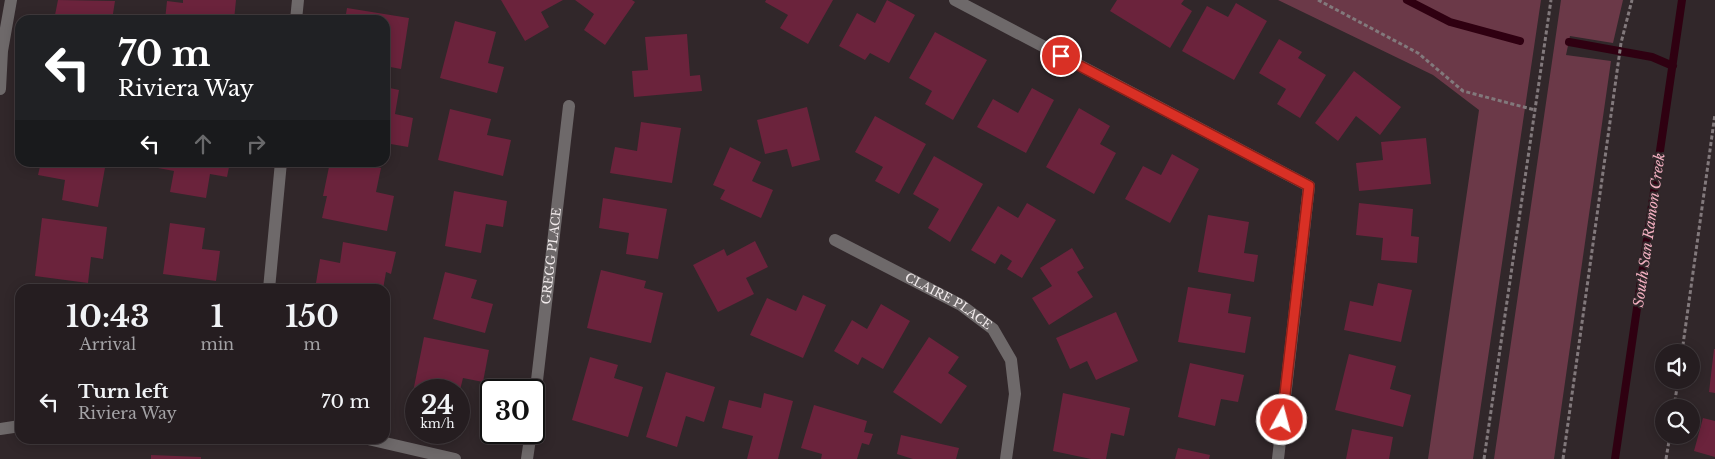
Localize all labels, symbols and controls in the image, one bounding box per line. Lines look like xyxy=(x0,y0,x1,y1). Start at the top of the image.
text: 70 m xyxy=(118,32,211,75)
icon: left xyxy=(35,35,100,100)
pin xyxy=(1040,35,1082,77)
icon: arrive xyxy=(1047,42,1075,70)
text: Riviera Way xyxy=(118,75,254,102)
icon: left xyxy=(136,130,164,158)
icon: ahead xyxy=(189,130,217,158)
icon: right xyxy=(242,130,270,158)
water label: South San Ramon Creek xyxy=(1629,152,1669,308)
street label: GREGG PLACE xyxy=(538,207,564,305)
street label: CLAIRE PLACE xyxy=(903,269,995,333)
text: 10:43 xyxy=(66,298,149,335)
text: 1 xyxy=(211,298,224,335)
text: 150 xyxy=(285,298,339,335)
text: Arrival xyxy=(79,334,136,354)
text: min xyxy=(201,334,234,354)
text: m xyxy=(303,334,321,354)
map controls xyxy=(1655,344,1700,444)
button: sound xyxy=(1655,344,1700,389)
speed limit sign: 30 xyxy=(480,379,545,444)
text: Turn left xyxy=(78,380,169,403)
icon: left xyxy=(35,388,63,416)
text: 70 m xyxy=(321,390,370,413)
text: 24 xyxy=(421,390,454,421)
position arrow xyxy=(1255,393,1307,445)
button: search xyxy=(1655,399,1700,444)
text: Riviera Way xyxy=(78,403,177,423)
text: km/h xyxy=(420,416,455,431)

